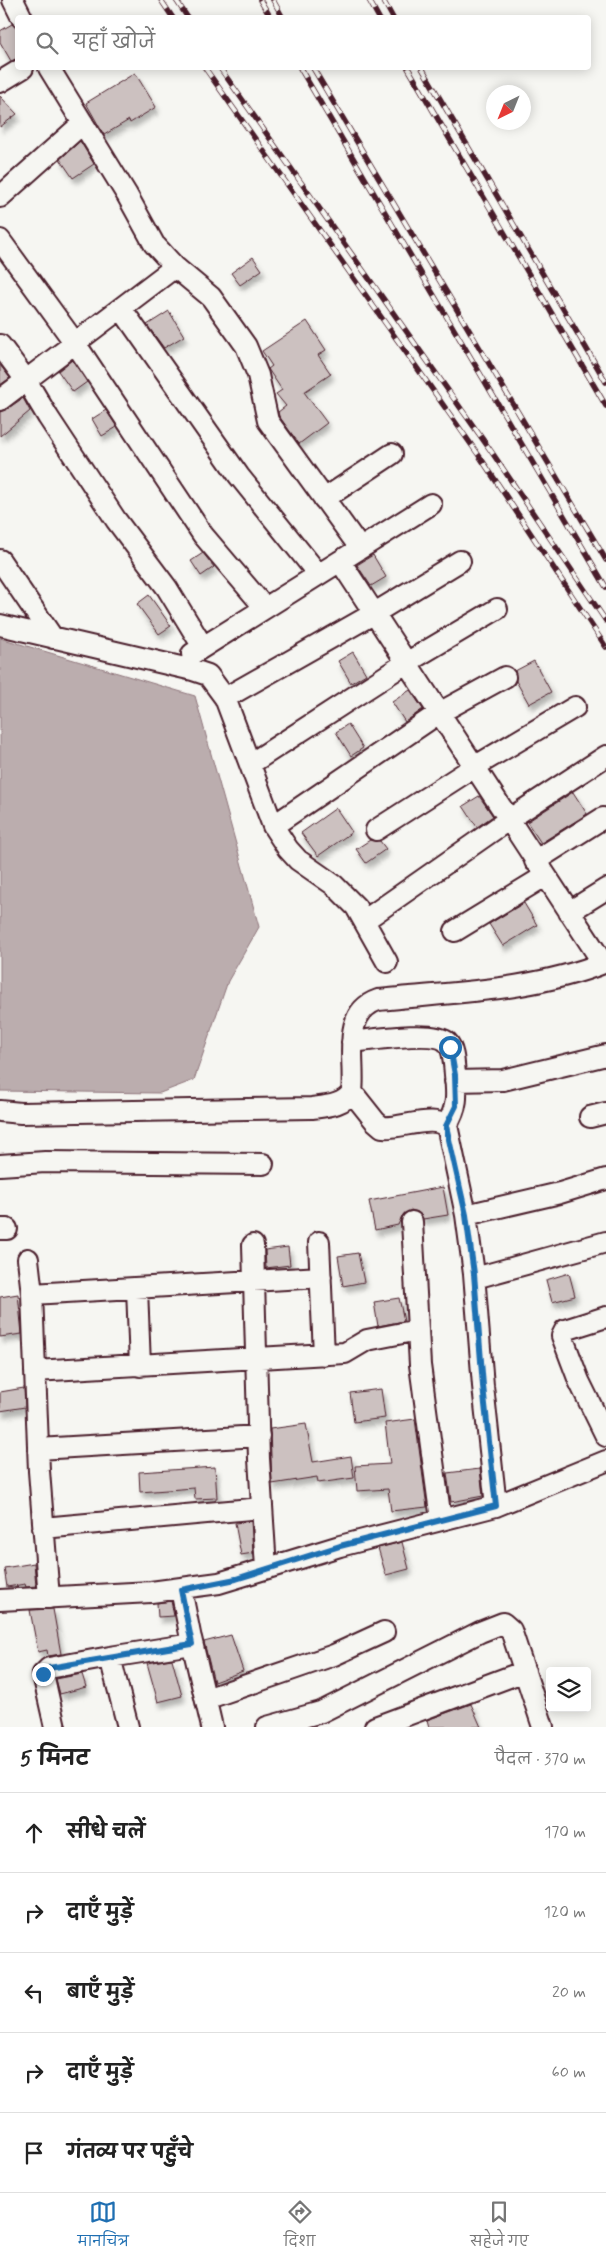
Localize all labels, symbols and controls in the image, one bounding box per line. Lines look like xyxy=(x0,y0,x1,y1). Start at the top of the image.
search box xyxy=(15,15,591,70)
icon: search xyxy=(33,29,61,57)
text: यहाँ खोजें xyxy=(73,30,155,55)
north arrow xyxy=(486,85,531,130)
route start xyxy=(439,1036,462,1059)
route end xyxy=(32,1663,55,1686)
map controls xyxy=(546,1667,591,1712)
button: layers xyxy=(546,1667,591,1712)
text: 5 मिनट xyxy=(20,1745,89,1773)
text: पैदल · 370 m xyxy=(495,1749,586,1770)
icon: ahead xyxy=(20,1819,48,1847)
text: सीधे चलें xyxy=(67,1820,145,1845)
text: 170 m xyxy=(544,1822,586,1843)
icon: right xyxy=(20,1899,48,1927)
text: दाएँ मुड़ें xyxy=(67,1900,133,1925)
text: 120 m xyxy=(544,1902,586,1923)
icon: left xyxy=(20,1979,48,2007)
text: बाएँ मुड़ें xyxy=(67,1980,134,2005)
text: 20 m xyxy=(552,1982,586,2003)
icon: right xyxy=(20,2059,48,2087)
text: दाएँ मुड़ें xyxy=(67,2060,133,2085)
text: 60 m xyxy=(552,2062,586,2083)
icon: arrive xyxy=(20,2139,48,2167)
text: गंतव्य पर पहुँचे xyxy=(67,2140,193,2165)
tab: मानचित्र xyxy=(77,2198,129,2257)
tab: दिशा xyxy=(284,2198,315,2257)
tab: सहेजे गए xyxy=(470,2198,529,2257)

